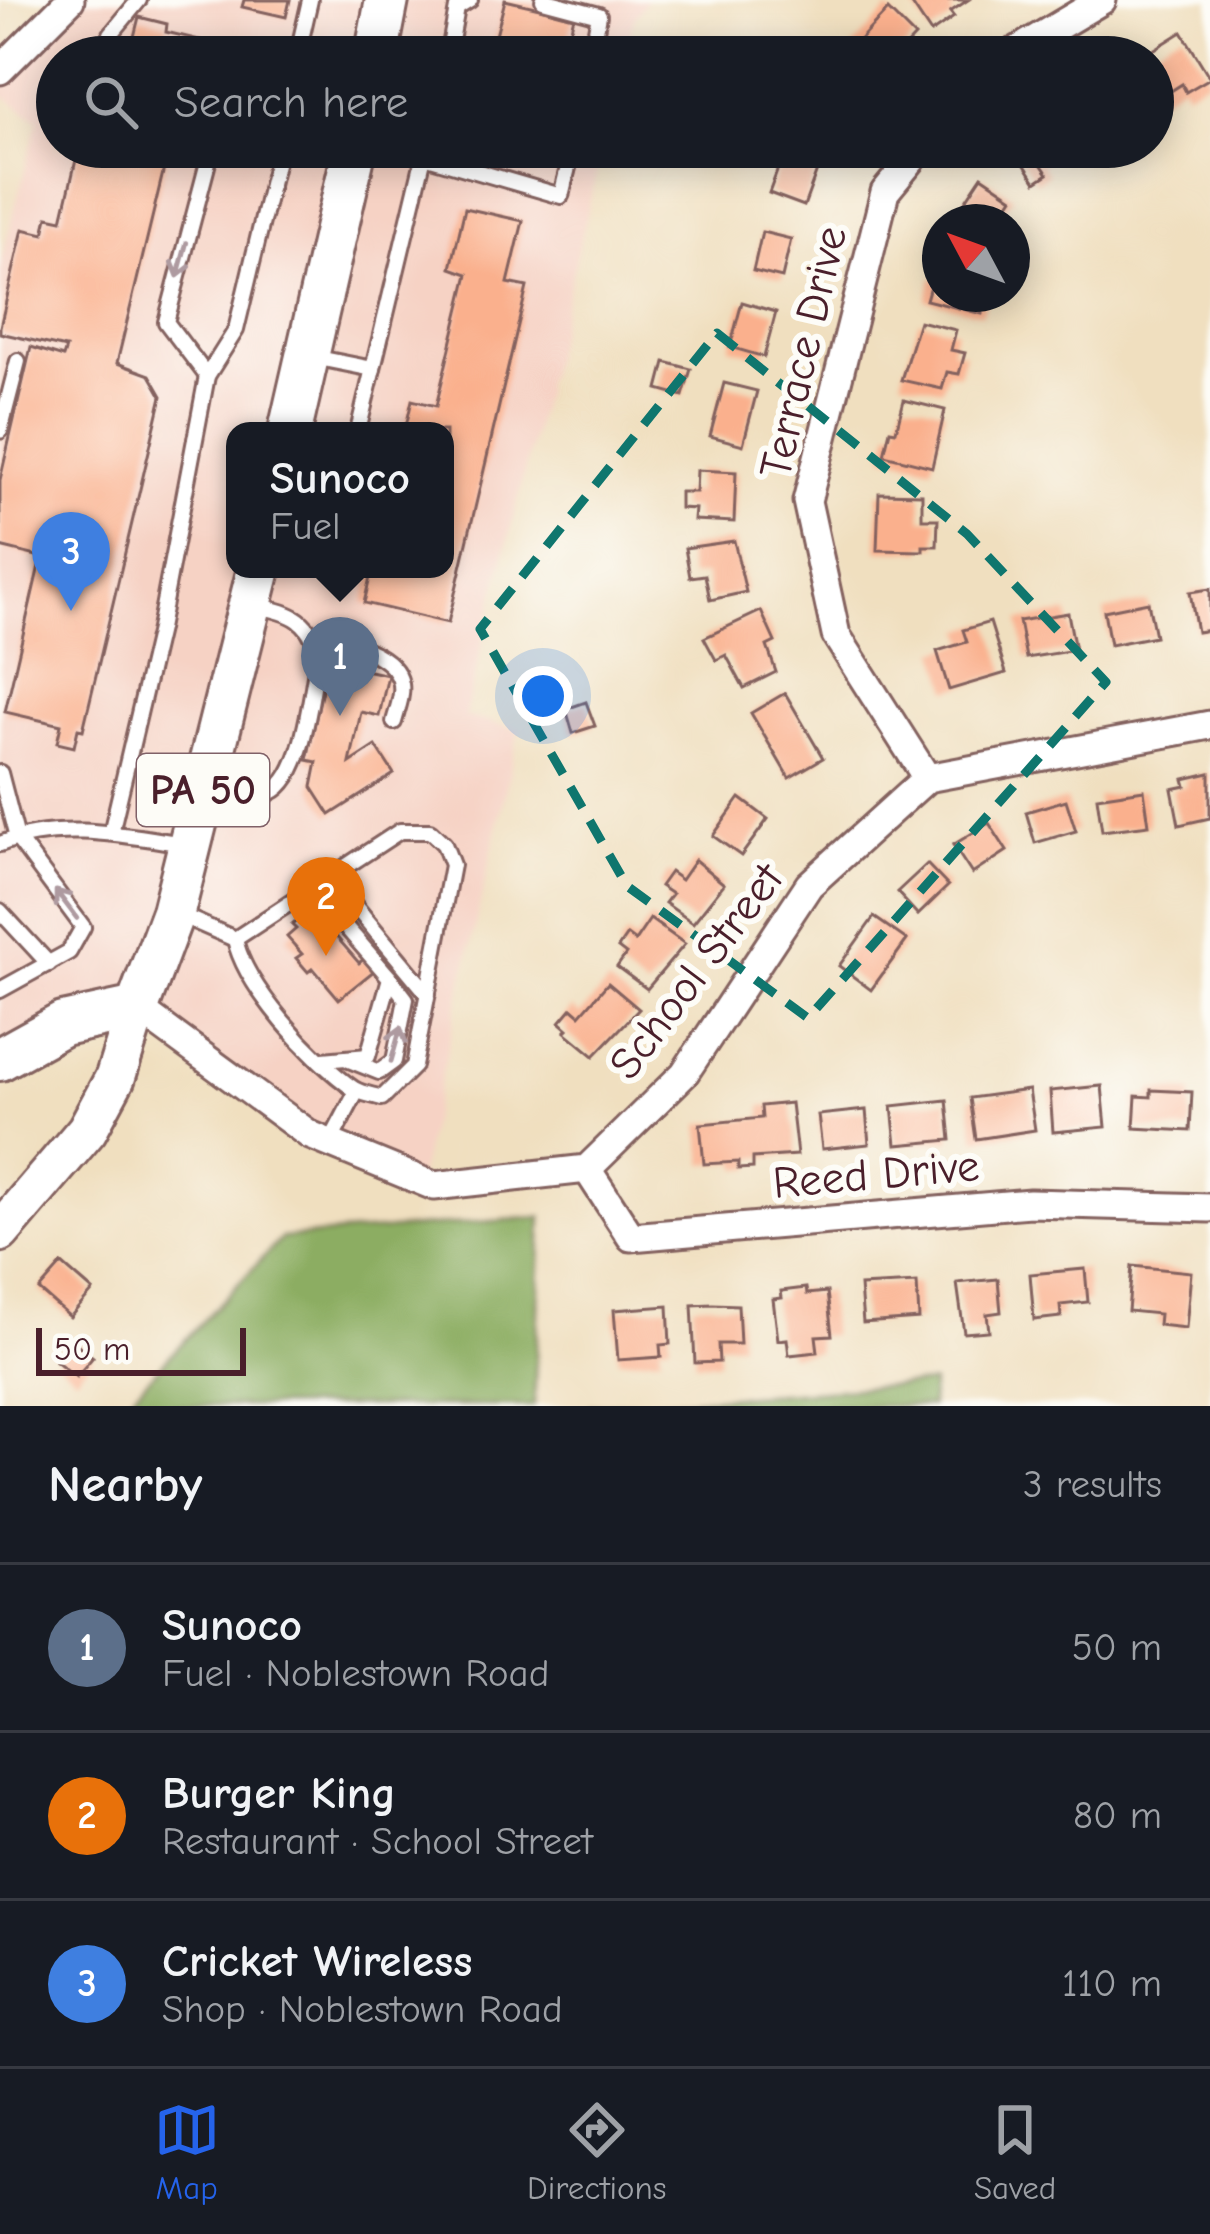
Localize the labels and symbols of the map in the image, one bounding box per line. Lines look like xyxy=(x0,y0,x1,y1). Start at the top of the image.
north arrow xyxy=(922,204,1030,312)
street label: Terrace Drive xyxy=(749,221,857,483)
one-way arrow xyxy=(170,240,192,278)
pin: 3 xyxy=(32,512,110,611)
pin: 1 xyxy=(301,617,379,716)
your location xyxy=(513,666,573,726)
road number: PA 50 xyxy=(137,754,269,826)
street label: School Street xyxy=(598,852,794,1089)
pin: 2 xyxy=(287,857,365,956)
one-way arrow xyxy=(53,888,79,920)
one-way arrow xyxy=(386,1026,408,1064)
street label: Reed Drive xyxy=(771,1139,981,1209)
scale bar xyxy=(36,1322,246,1375)

